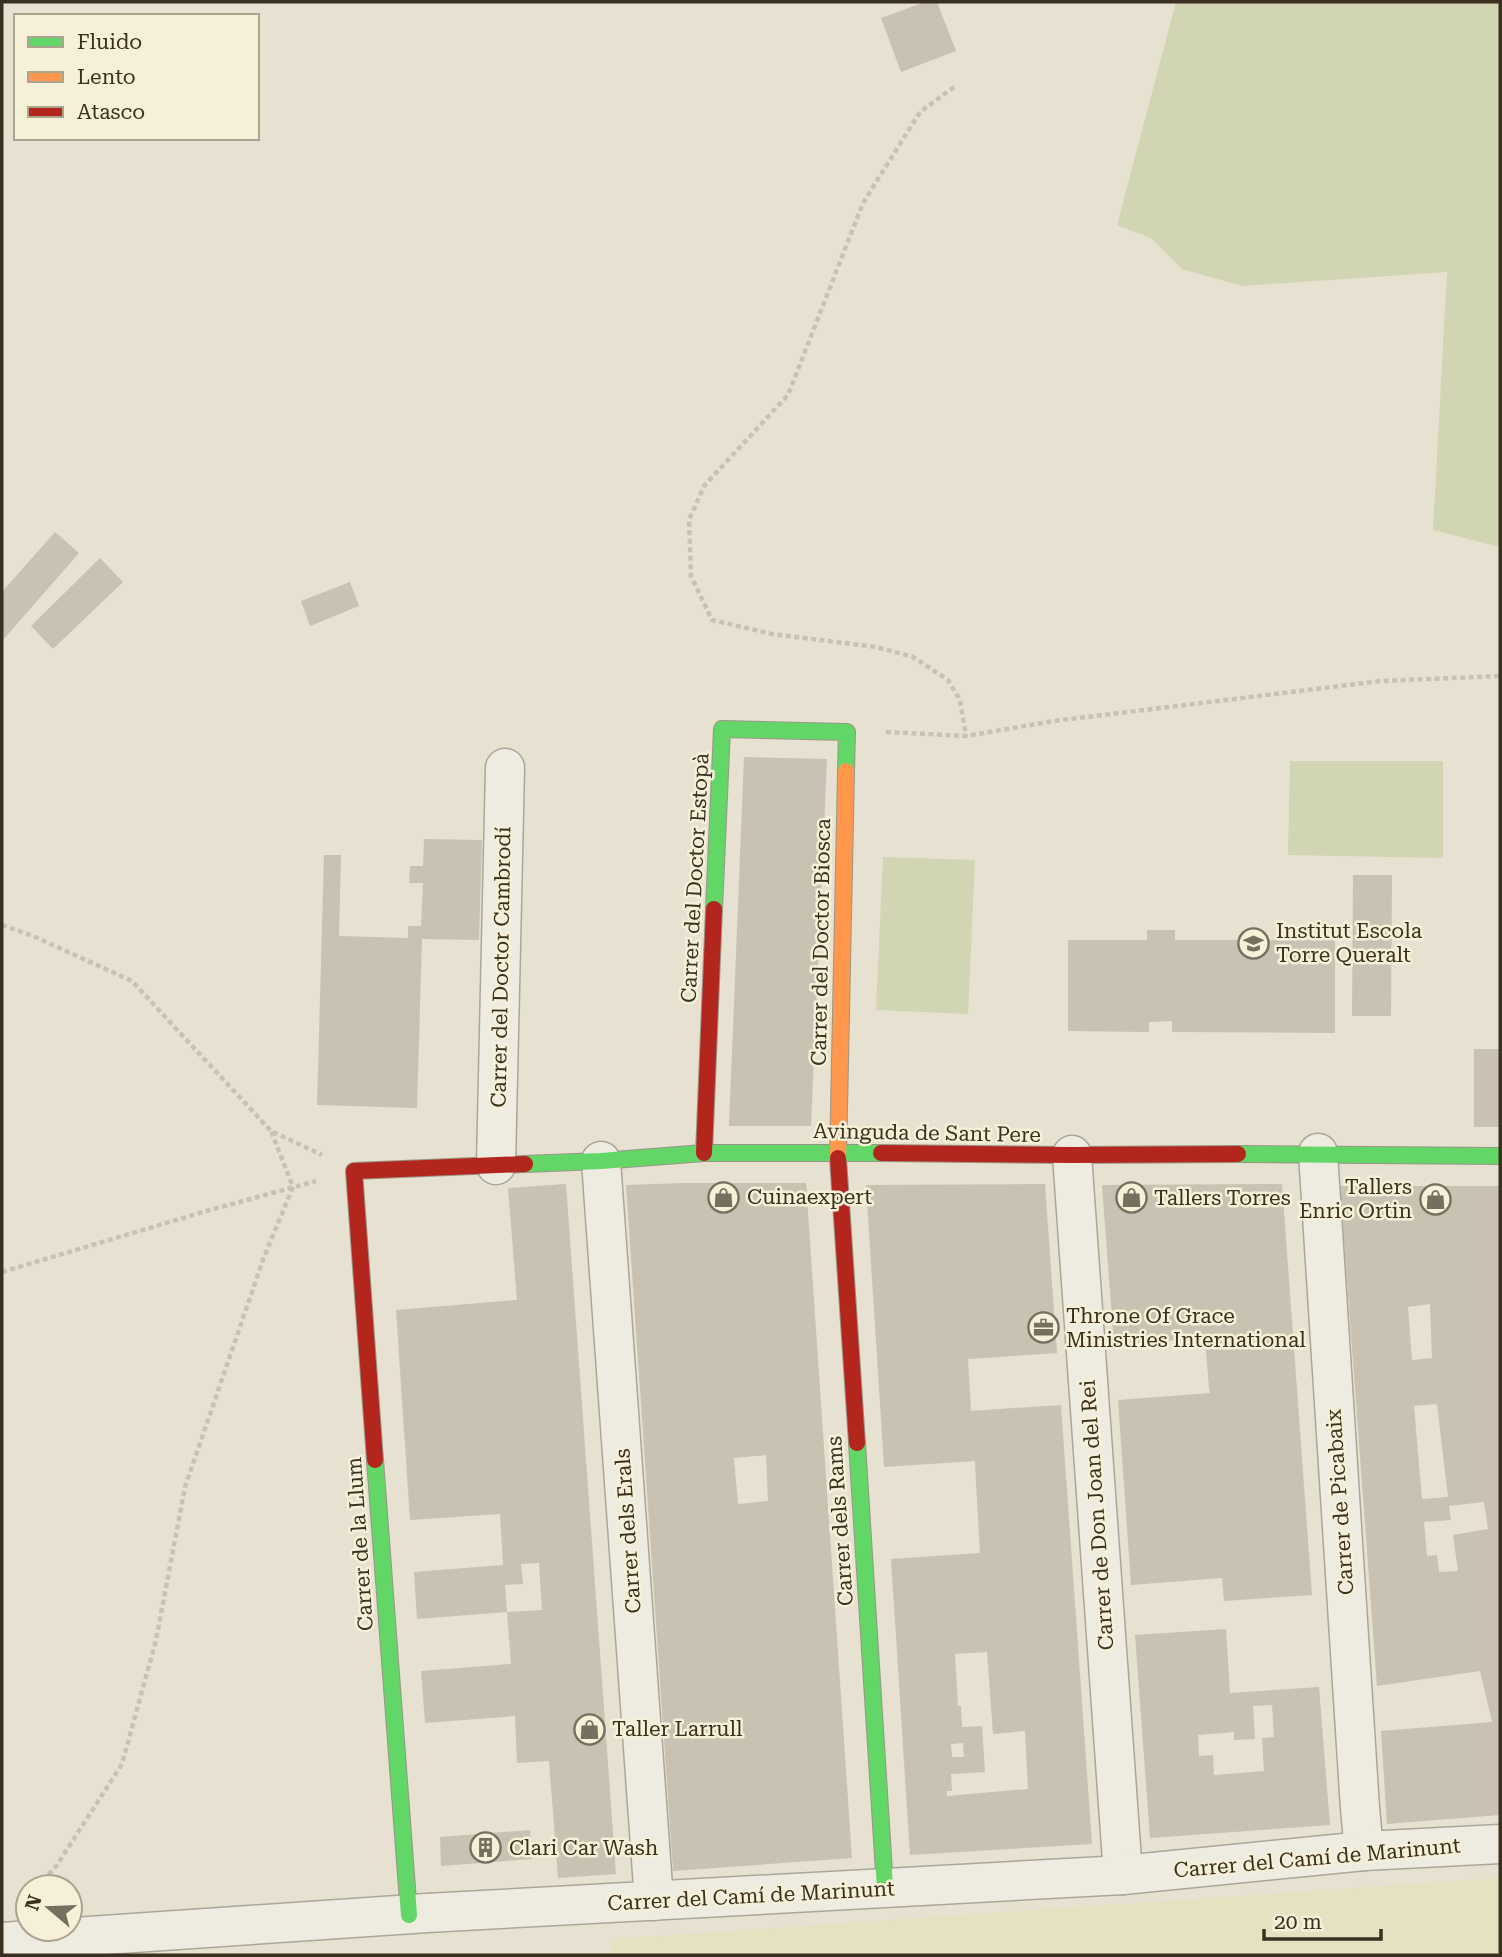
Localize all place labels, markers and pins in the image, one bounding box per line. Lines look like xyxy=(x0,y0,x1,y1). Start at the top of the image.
place label: Institut Escola Torre Queralt xyxy=(1276,919,1423,967)
school or university icon: Institut Escola Torre Queralt xyxy=(1236,926,1270,960)
place label: Tallers Enric Ortin xyxy=(1299,1175,1412,1223)
shop icon: Cuinaexpert xyxy=(707,1180,741,1214)
shop icon: Tallers Torres xyxy=(1114,1181,1148,1215)
shop icon: Tallers Enric Ortin xyxy=(1418,1182,1452,1216)
place label: Cuinaexpert xyxy=(747,1185,872,1209)
place label: Tallers Torres xyxy=(1154,1186,1291,1210)
place label: Throne Of Grace Ministries International xyxy=(1066,1304,1306,1352)
office icon: Throne Of Grace Ministries International xyxy=(1026,1311,1060,1345)
shop icon: Taller Larrull xyxy=(572,1712,606,1746)
place label: Taller Larrull xyxy=(612,1717,743,1741)
building icon: Clari Car Wash xyxy=(469,1831,503,1865)
place label: Clari Car Wash xyxy=(509,1836,659,1860)

